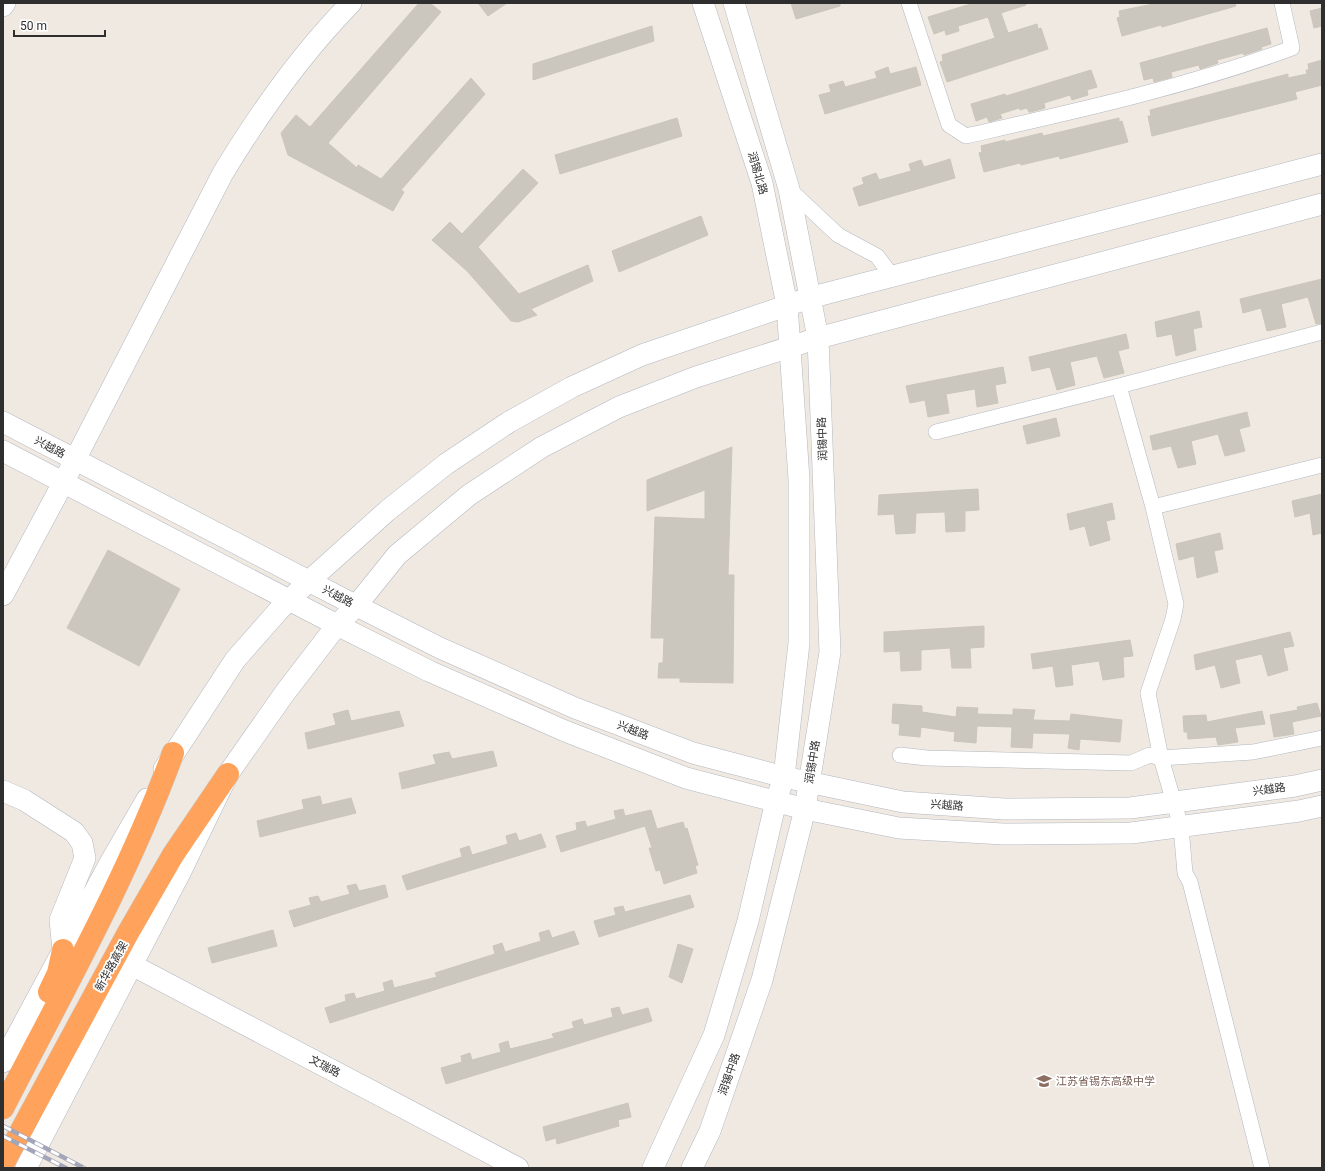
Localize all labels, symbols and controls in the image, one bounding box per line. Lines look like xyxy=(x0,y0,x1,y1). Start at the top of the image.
scale bar xyxy=(14,12,105,38)
text: 50 m xyxy=(20,19,47,33)
street label: 润锡北路 xyxy=(745,150,770,196)
street label: 润锡中路 xyxy=(815,417,830,461)
street label: 兴越路 xyxy=(32,434,67,461)
street label: 兴越路 xyxy=(320,583,355,610)
street label: 兴越路 xyxy=(615,718,651,742)
street label: 润锡中路 xyxy=(803,739,822,785)
street label: 兴越路 xyxy=(1252,781,1286,798)
street label: 兴越路 xyxy=(930,798,964,813)
street label: 新华路高架 xyxy=(92,939,130,993)
street label: 润锡中路 xyxy=(716,1051,743,1097)
street label: 文瑞路 xyxy=(307,1053,342,1080)
school or university icon: 江苏省锡东高级中学 xyxy=(1035,1072,1053,1090)
place label: 江苏省锡东高级中学 xyxy=(1056,1075,1155,1088)

